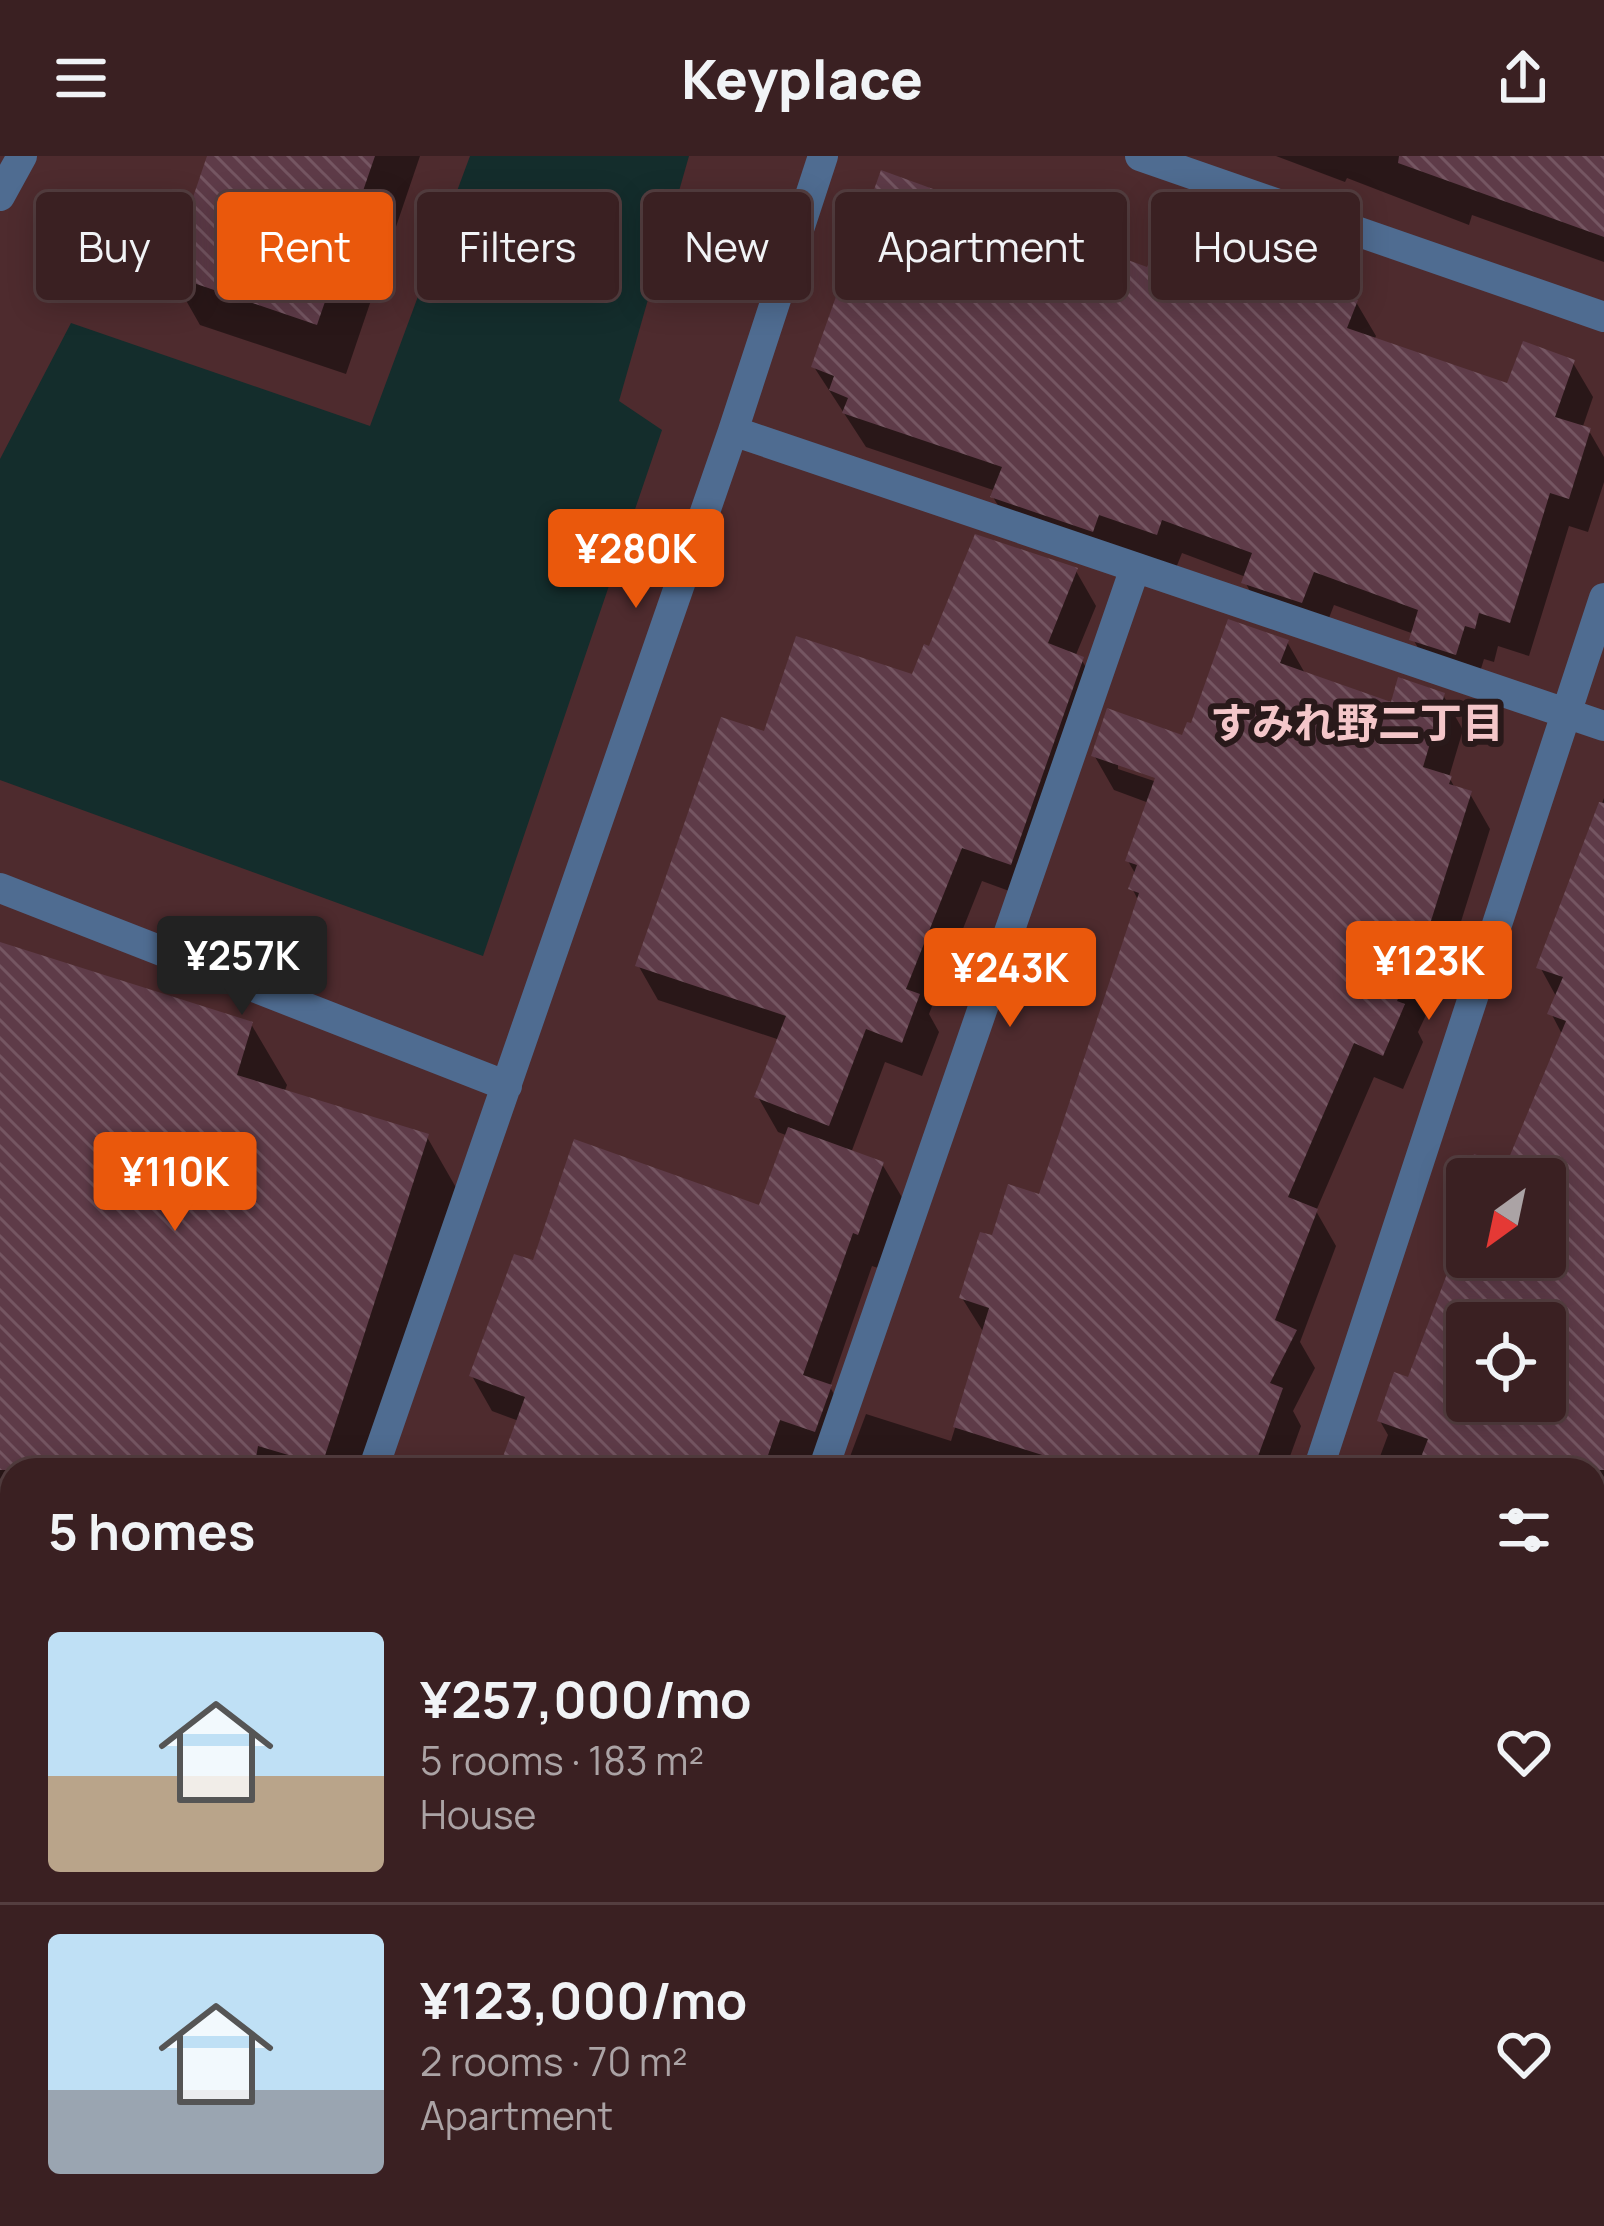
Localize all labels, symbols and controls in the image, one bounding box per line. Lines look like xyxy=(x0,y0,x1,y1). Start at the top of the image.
text: Keyplace xyxy=(681,41,923,115)
icon: menu xyxy=(48,45,114,111)
icon: share xyxy=(1490,45,1556,111)
chip: Buy xyxy=(36,192,193,300)
chip: Rent xyxy=(217,192,393,300)
chip: Filters xyxy=(417,192,619,300)
chip: New xyxy=(643,192,811,300)
chip: Apartment xyxy=(835,192,1127,300)
chip: House xyxy=(1151,192,1360,300)
pin: ¥280K xyxy=(552,509,720,611)
text: ¥280K xyxy=(575,521,697,575)
district label: すみれ野二丁目 xyxy=(1210,693,1504,751)
pin: ¥257K xyxy=(158,916,326,1018)
pin: ¥123K xyxy=(1345,921,1513,1023)
text: ¥257K xyxy=(184,928,300,982)
pin: ¥243K xyxy=(926,928,1094,1030)
text: ¥123K xyxy=(1373,933,1485,987)
text: ¥243K xyxy=(951,940,1069,994)
pin: ¥110K xyxy=(91,1132,259,1234)
text: ¥110K xyxy=(121,1144,229,1198)
north arrow xyxy=(1446,1158,1566,1278)
map controls xyxy=(1446,1158,1566,1422)
button: locate xyxy=(1446,1302,1566,1422)
text: 5 homes xyxy=(48,1496,255,1565)
icon: filters xyxy=(1491,1497,1557,1563)
text: ¥257,000/mo xyxy=(420,1664,751,1733)
icon: home xyxy=(144,1680,288,1824)
icon: heart xyxy=(1491,1719,1557,1785)
text: 5 rooms · 183 m² xyxy=(420,1733,704,1787)
text: House xyxy=(420,1787,536,1841)
text: ¥123,000/mo xyxy=(420,1965,747,2034)
icon: home xyxy=(144,1982,288,2126)
icon: heart xyxy=(1491,2021,1557,2087)
text: 2 rooms · 70 m² xyxy=(420,2034,688,2088)
text: Apartment xyxy=(420,2088,613,2142)

